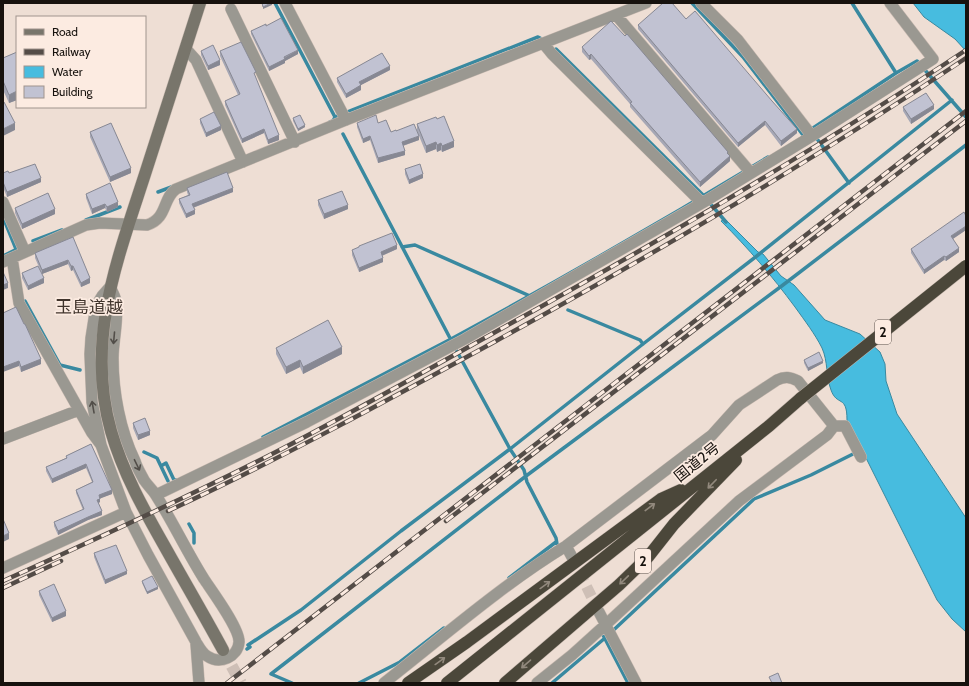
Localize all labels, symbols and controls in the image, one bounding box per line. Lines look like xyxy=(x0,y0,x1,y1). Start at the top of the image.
legend xyxy=(16,16,146,108)
text: Road xyxy=(52,24,78,39)
text: Railway xyxy=(52,44,90,59)
text: Water xyxy=(52,64,83,79)
text: Building xyxy=(52,84,94,99)
district label: 玉島道越 xyxy=(55,297,123,317)
road number: 2 xyxy=(875,320,891,344)
one-way arrow xyxy=(110,331,117,344)
one-way arrow xyxy=(89,401,97,414)
street label: 国道2号 xyxy=(671,438,723,486)
one-way arrow xyxy=(133,459,141,471)
one-way arrow xyxy=(708,479,717,489)
one-way arrow xyxy=(644,503,655,512)
road number: 2 xyxy=(635,549,651,573)
one-way arrow xyxy=(619,575,629,585)
one-way arrow xyxy=(540,581,551,589)
one-way arrow xyxy=(435,657,446,665)
one-way arrow xyxy=(520,660,531,669)

